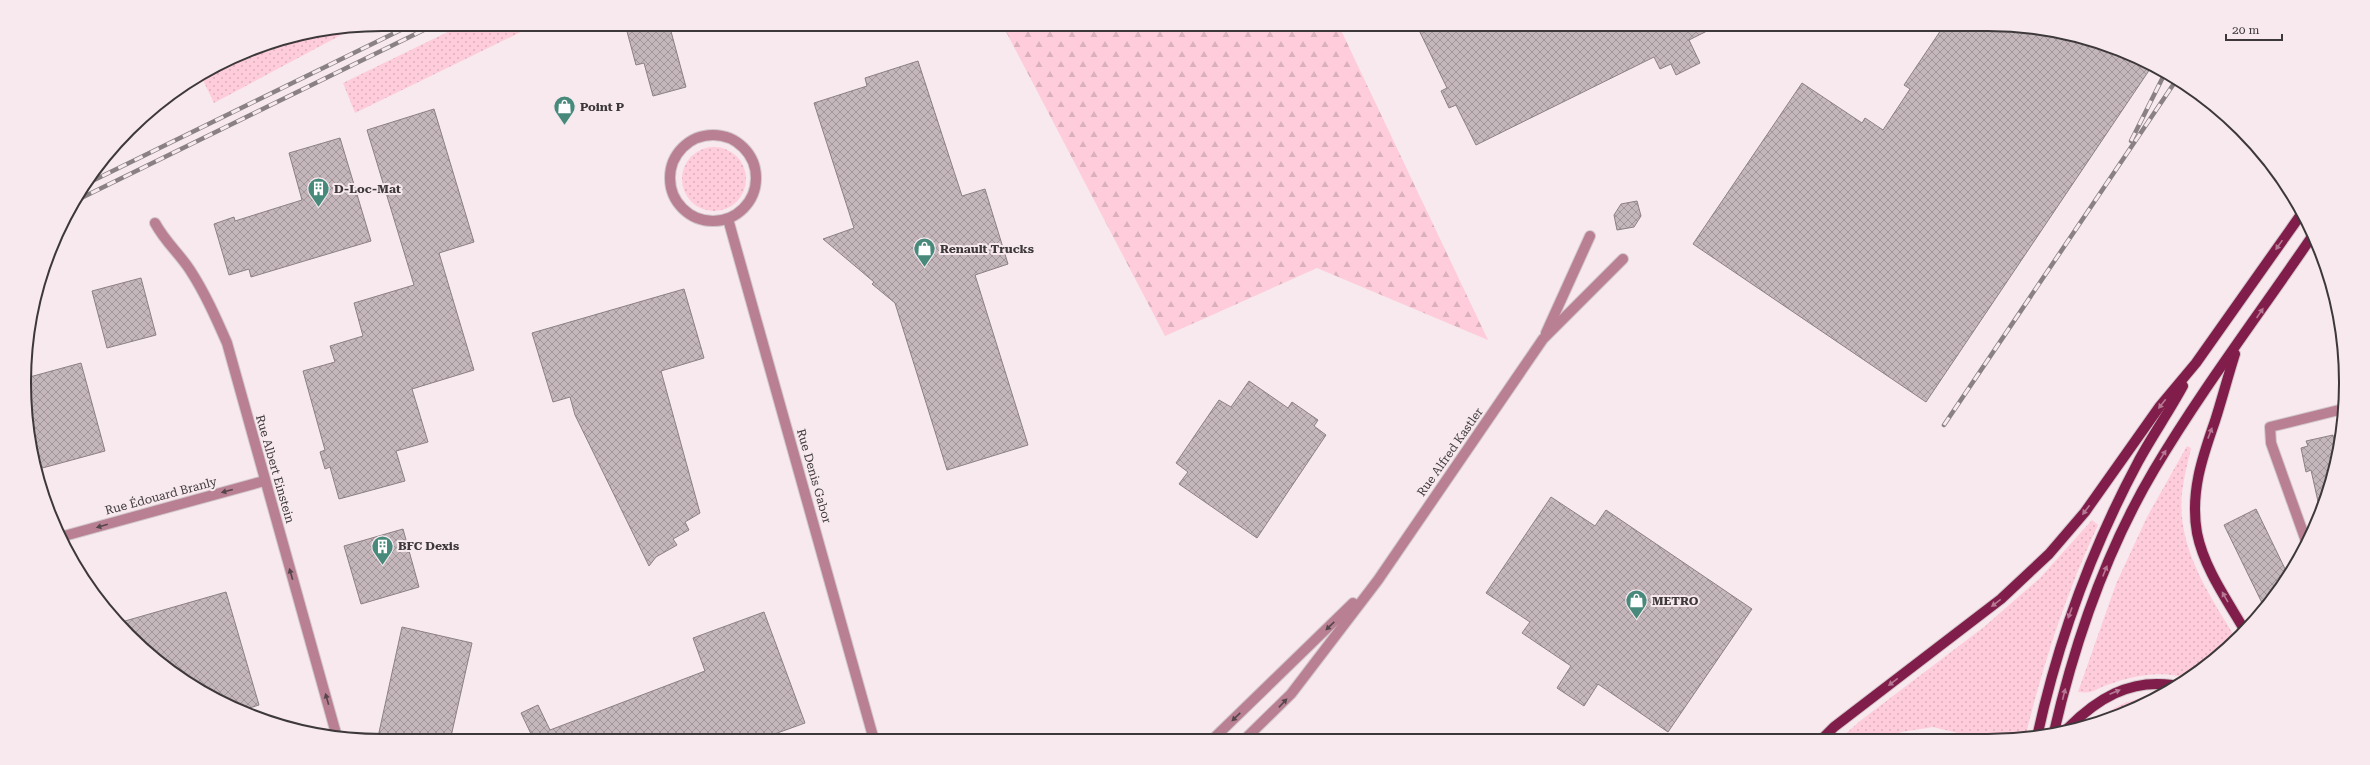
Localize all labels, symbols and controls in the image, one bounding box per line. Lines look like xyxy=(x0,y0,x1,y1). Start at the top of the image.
scale bar xyxy=(2226,16,2282,42)
text: 20 m xyxy=(2232,23,2259,37)
shop icon: Point P xyxy=(551,94,577,127)
place label: Point P xyxy=(580,100,625,114)
building icon: D-Loc-Mat xyxy=(305,176,331,209)
place label: D-Loc-Mat xyxy=(334,182,401,196)
shop icon: Renault Trucks xyxy=(912,236,938,269)
one-way arrow xyxy=(2275,240,2283,250)
place label: Renault Trucks xyxy=(940,242,1034,256)
one-way arrow xyxy=(2256,307,2264,318)
one-way arrow xyxy=(2158,399,2166,410)
street label: Rue Alfred Kastler xyxy=(1414,405,1486,499)
street label: Rue Albert Einstein xyxy=(253,413,297,525)
street label: Rue Denis Gabor xyxy=(794,427,834,525)
one-way arrow xyxy=(2207,427,2213,439)
one-way arrow xyxy=(2160,449,2167,461)
street label: Rue Édouard Branly xyxy=(104,474,219,518)
one-way arrow xyxy=(221,488,233,494)
one-way arrow xyxy=(2082,505,2090,515)
one-way arrow xyxy=(95,523,108,529)
building icon: BFC Dexis xyxy=(369,533,395,566)
place label: BFC Dexis xyxy=(398,539,459,553)
one-way arrow xyxy=(2102,564,2108,576)
one-way arrow xyxy=(288,568,294,580)
shop icon: METRO xyxy=(1624,588,1650,621)
one-way arrow xyxy=(2222,591,2229,603)
place label: METRO xyxy=(1652,594,1699,608)
one-way arrow xyxy=(1990,599,2001,607)
one-way arrow xyxy=(2067,608,2073,620)
one-way arrow xyxy=(1325,622,1335,631)
one-way arrow xyxy=(1887,678,1898,686)
one-way arrow xyxy=(2061,688,2067,700)
one-way arrow xyxy=(2109,689,2121,695)
one-way arrow xyxy=(324,693,330,705)
one-way arrow xyxy=(1278,698,1287,708)
one-way arrow xyxy=(1231,712,1241,722)

